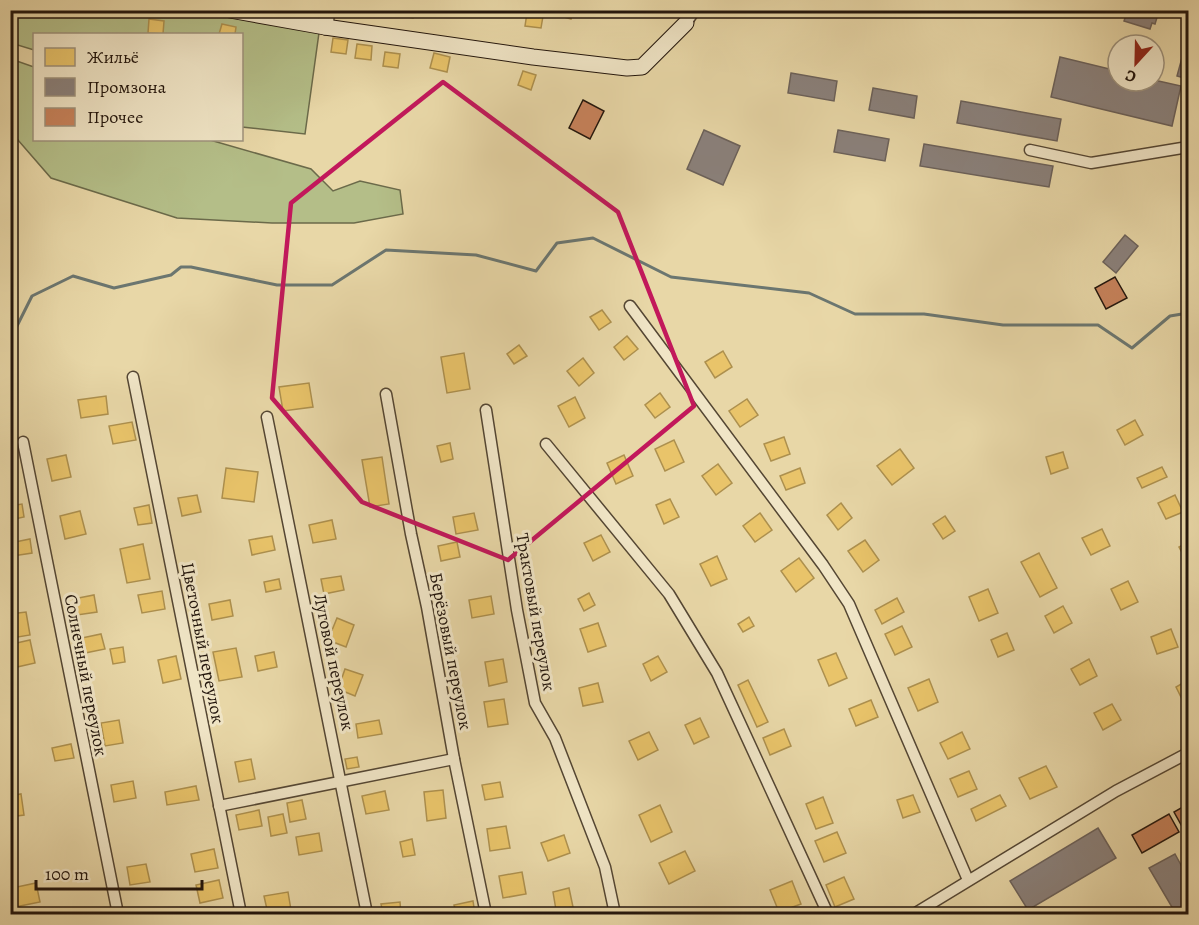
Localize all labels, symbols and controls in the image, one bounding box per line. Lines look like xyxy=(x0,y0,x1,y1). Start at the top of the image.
legend xyxy=(33,33,243,141)
north arrow xyxy=(1106,33,1166,93)
text: Жильё xyxy=(87,45,139,69)
text: С xyxy=(1122,64,1139,88)
text: Промзона xyxy=(87,75,167,99)
text: Прочее xyxy=(87,105,143,129)
street label: Трактовый переулок xyxy=(510,531,562,693)
street label: Цветочный переулок xyxy=(176,560,230,726)
street label: Берёзовый переулок xyxy=(424,570,478,732)
street label: Луговой переулок xyxy=(308,591,360,733)
street label: Солнечный переулок xyxy=(59,592,113,758)
scale bar xyxy=(36,853,202,891)
text: 100 m xyxy=(45,862,89,886)

